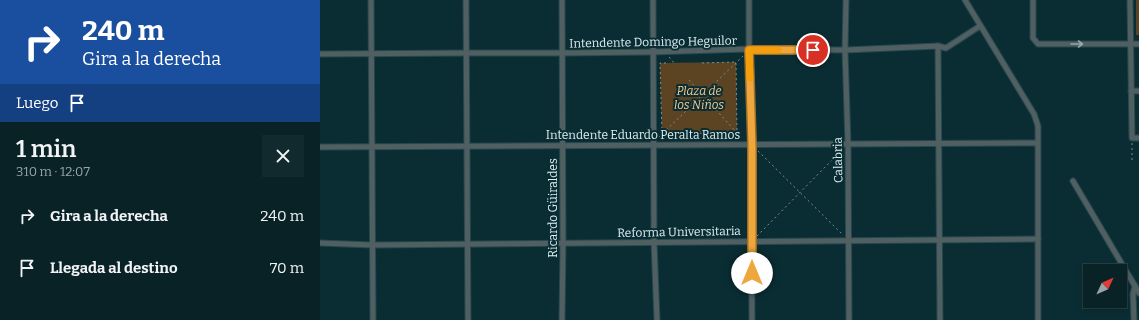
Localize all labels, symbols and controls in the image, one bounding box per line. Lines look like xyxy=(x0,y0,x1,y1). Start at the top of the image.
text: 240 m xyxy=(82,14,164,47)
icon: right xyxy=(16,16,68,68)
pin xyxy=(796,33,830,67)
street label: Intendente Domingo Heguilor xyxy=(569,34,738,50)
icon: arrive xyxy=(802,39,824,61)
one-way arrow xyxy=(1070,40,1083,48)
text: Gira a la derecha xyxy=(82,48,221,70)
park label: Plaza de los Niños xyxy=(674,84,724,112)
icon: arrive xyxy=(66,92,88,114)
text: Luego xyxy=(16,94,58,112)
street label: Intendente Eduardo Peralta Ramos xyxy=(546,128,740,142)
text: 1 min xyxy=(16,135,76,163)
button: close xyxy=(262,135,304,177)
street label: Calabria xyxy=(831,136,845,183)
street label: Ricardo Güiraldes xyxy=(546,158,560,258)
text: 310 m · 12:07 xyxy=(16,164,90,179)
icon: right xyxy=(16,205,38,227)
text: Gira a la derecha xyxy=(50,207,168,225)
text: 240 m xyxy=(260,207,304,225)
street label: Reforma Universitaria xyxy=(617,224,741,240)
position arrow xyxy=(731,252,773,294)
icon: arrive xyxy=(16,257,38,279)
text: Llegada al destino xyxy=(50,259,178,277)
text: 70 m xyxy=(270,259,304,277)
north arrow xyxy=(1083,264,1127,308)
map controls xyxy=(1083,264,1127,308)

